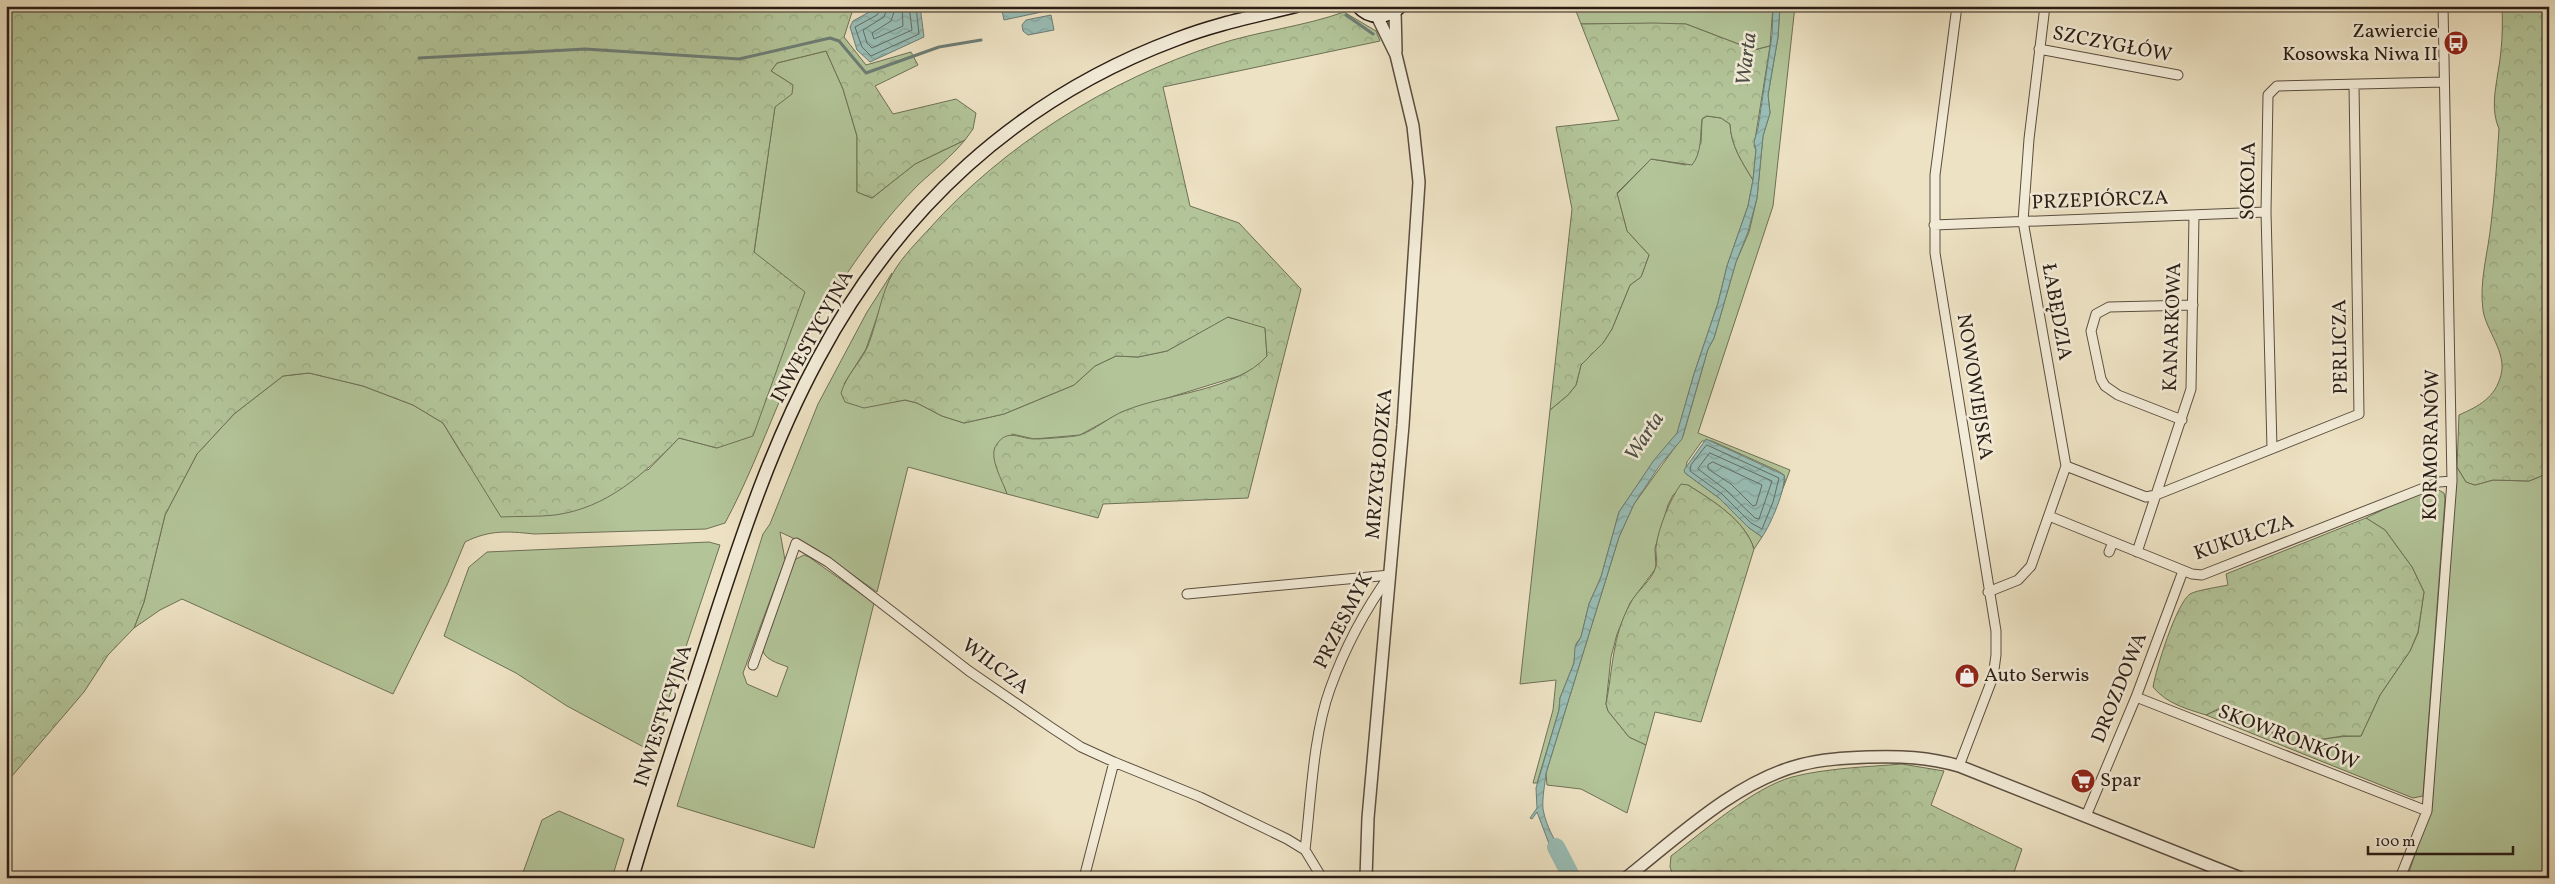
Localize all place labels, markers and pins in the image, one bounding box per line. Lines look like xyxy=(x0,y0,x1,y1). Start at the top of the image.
place label: Zawiercie Kosowska Niwa II xyxy=(2282,18,2438,69)
bus stop icon: Zawiercie Kosowska Niwa II xyxy=(2443,30,2469,56)
place label: Auto Serwis xyxy=(1984,662,2089,690)
shop icon: Auto Serwis xyxy=(1954,663,1980,689)
place label: Spar xyxy=(2100,767,2141,795)
supermarket icon: Spar xyxy=(2070,768,2096,794)

